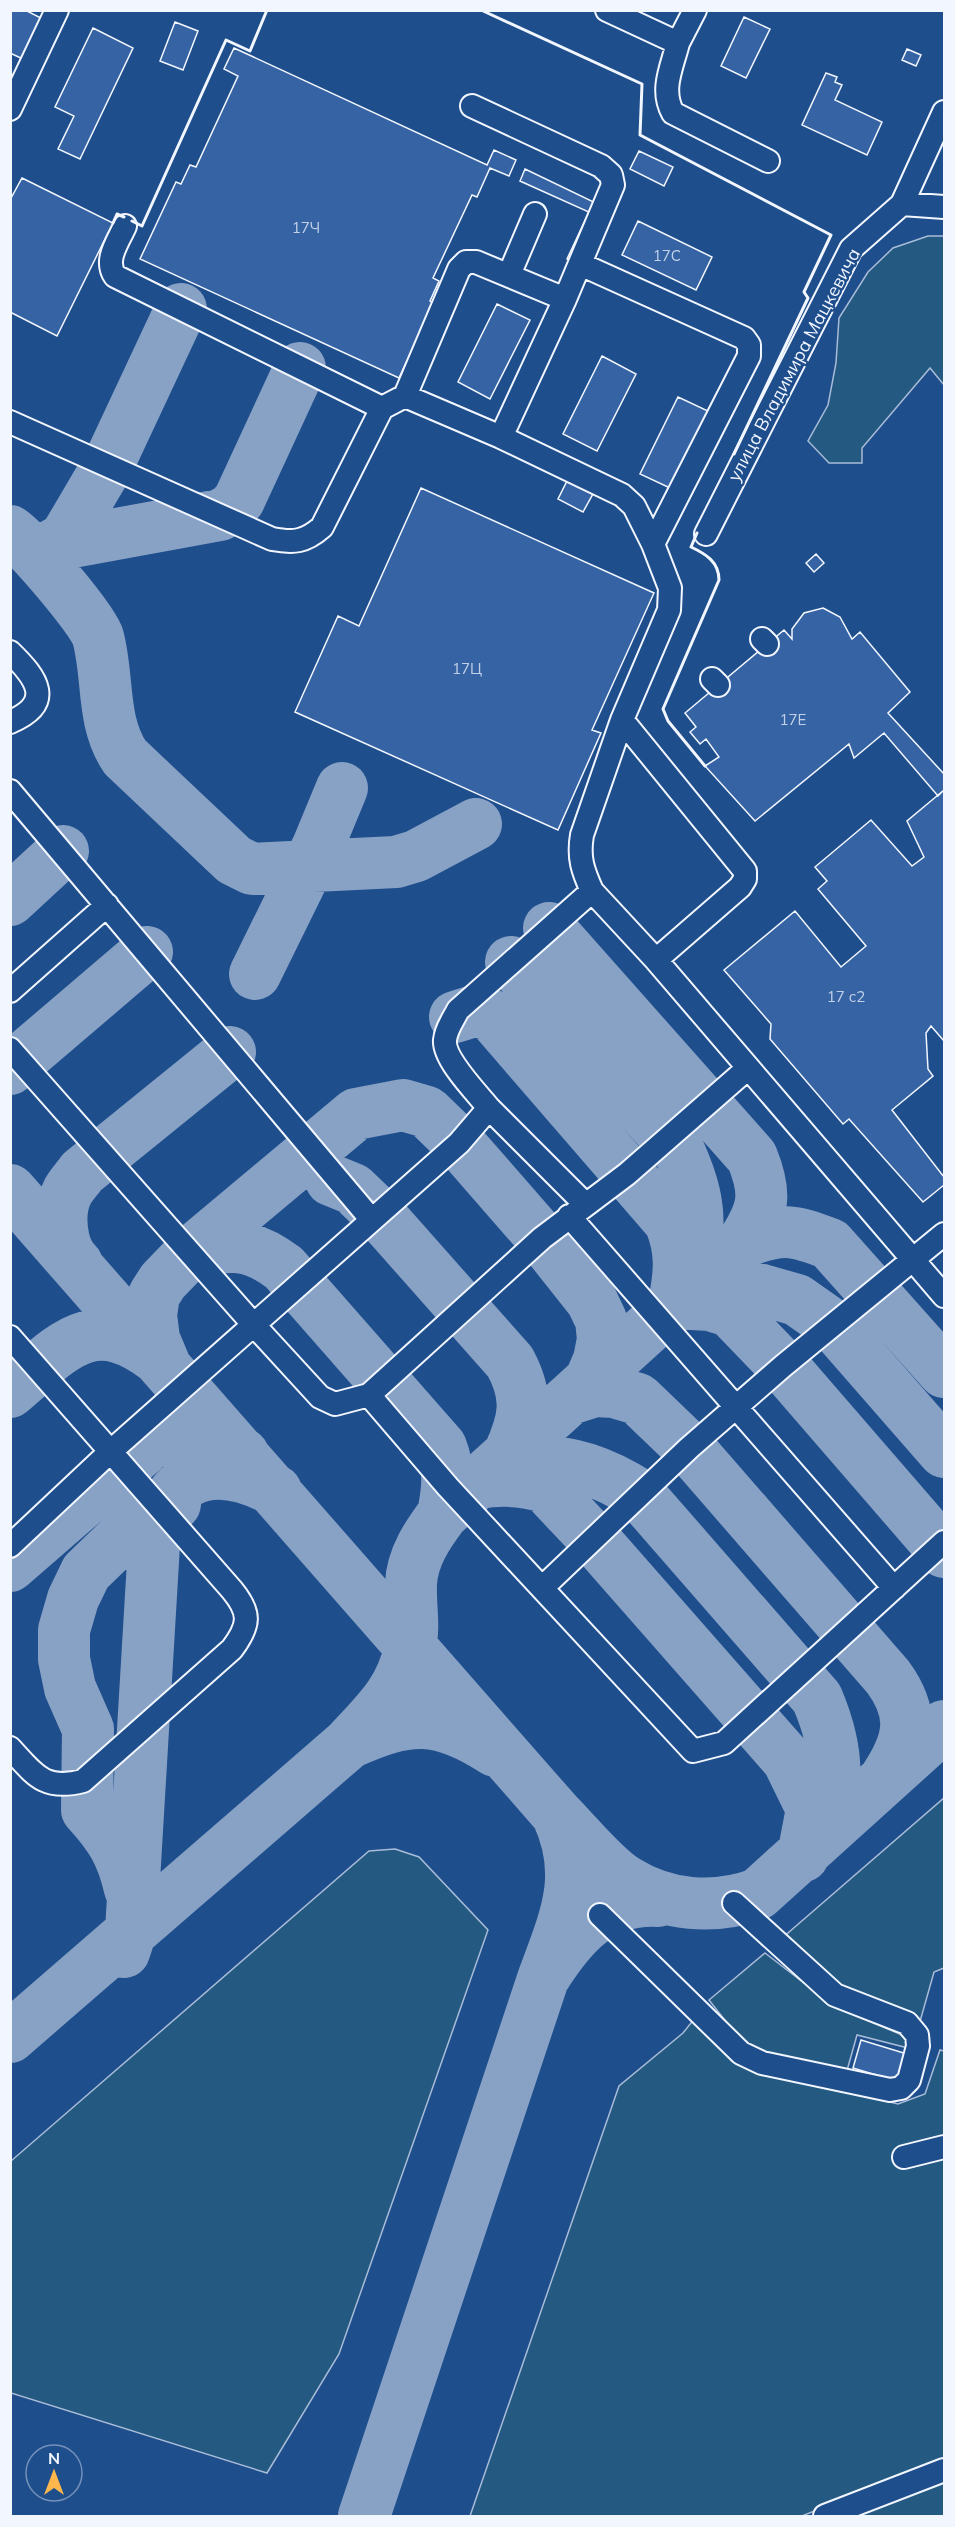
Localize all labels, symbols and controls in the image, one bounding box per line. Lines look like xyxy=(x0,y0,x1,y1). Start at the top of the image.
house number: 17Ч xyxy=(292,218,320,237)
street label: улица Владимира Мацкевича xyxy=(722,244,865,485)
house number: 17С xyxy=(653,246,681,265)
house number: 17Ц xyxy=(452,659,482,678)
house number: 17Е xyxy=(780,710,807,729)
house number: 17 с2 xyxy=(827,987,865,1006)
north arrow xyxy=(24,2443,84,2503)
text: N xyxy=(48,2448,60,2468)

